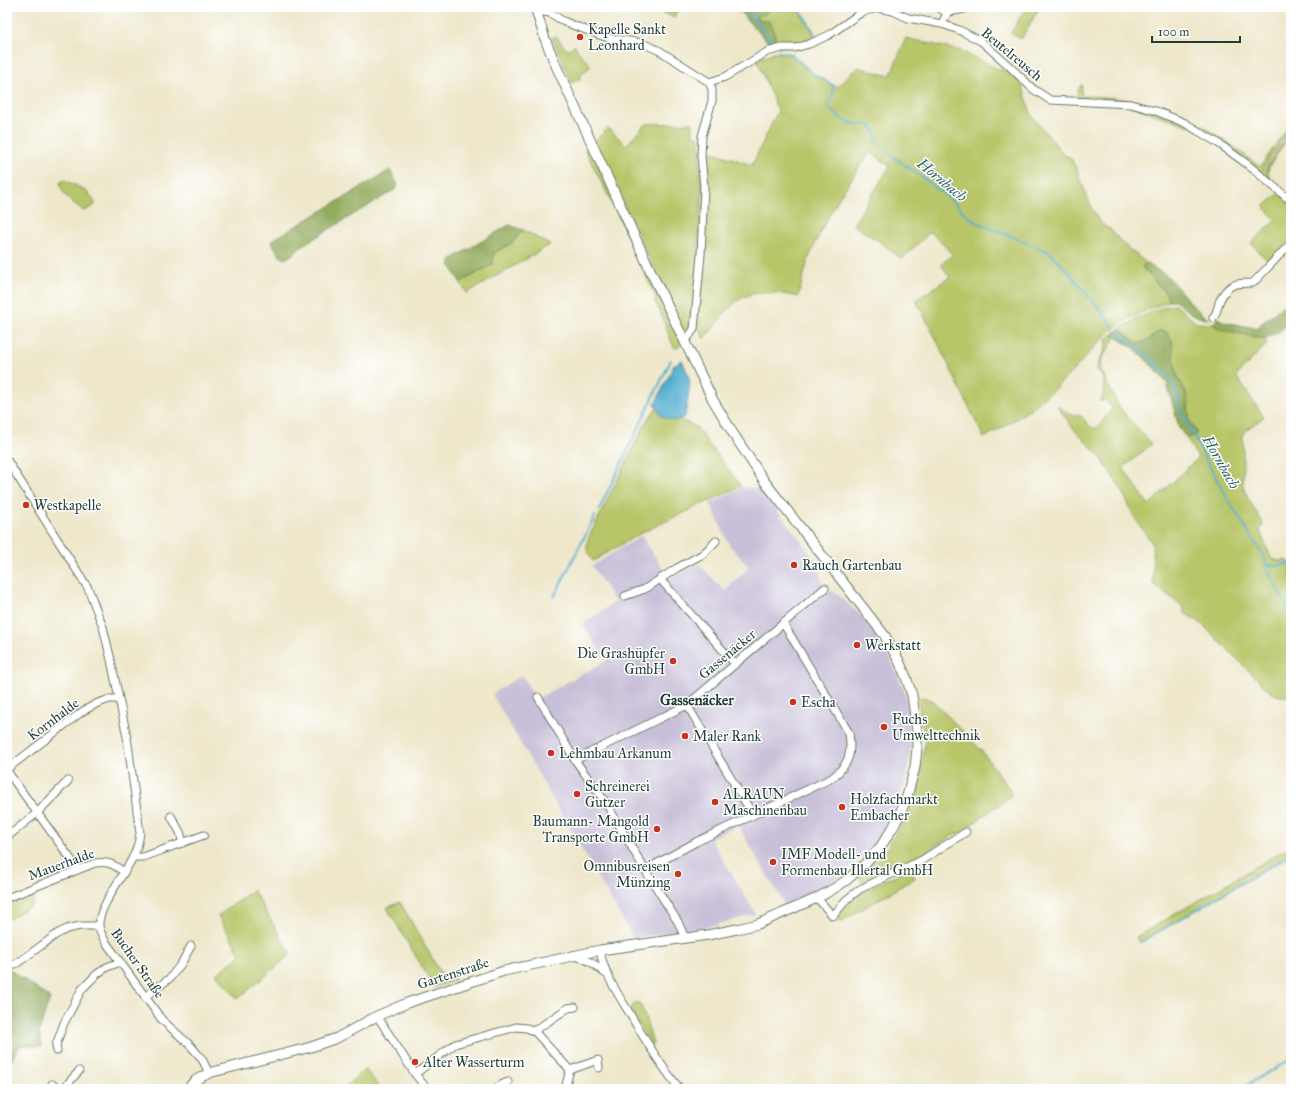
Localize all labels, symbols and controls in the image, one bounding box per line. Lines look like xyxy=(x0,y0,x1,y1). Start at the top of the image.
scale bar xyxy=(1152,18,1240,44)
place label: Kapelle Sankt Leonhard xyxy=(588,21,666,54)
street label: Beutelreusch xyxy=(978,24,1046,85)
text: 100 m xyxy=(1158,25,1189,39)
marker: Kapelle Sankt Leonhard xyxy=(575,32,585,42)
water label: Hornbach xyxy=(913,154,971,206)
water label: Hornbach xyxy=(1198,431,1244,493)
place label: Westkapelle xyxy=(34,497,101,514)
marker: Westkapelle xyxy=(21,500,31,510)
place label: Rauch Gartenbau xyxy=(802,557,902,574)
marker: Rauch Gartenbau xyxy=(789,560,799,570)
street label: Gassenäcker xyxy=(695,625,760,683)
place label: Werkstatt xyxy=(865,637,921,654)
marker: Werkstatt xyxy=(852,640,862,650)
place label: Die Grashüpfer GmbH xyxy=(577,645,666,678)
marker: Die Grashüpfer GmbH xyxy=(668,656,678,666)
district label: Gassenäcker xyxy=(660,691,734,709)
street label: Kornhalde xyxy=(24,694,82,744)
place label: Escha xyxy=(801,694,836,711)
marker: Escha xyxy=(788,697,798,707)
place label: Fuchs Umwelttechnik xyxy=(892,711,981,744)
marker: Fuchs Umwelttechnik xyxy=(879,722,889,732)
place label: Maler Rank xyxy=(693,728,762,745)
marker: Maler Rank xyxy=(680,731,690,741)
place label: Lehmbau Arkanum xyxy=(559,745,672,762)
marker: Lehmbau Arkanum xyxy=(546,748,556,758)
place label: Schreinerei Gutzer xyxy=(585,778,650,811)
place label: ALRAUN Maschinenbau xyxy=(722,786,808,819)
marker: Schreinerei Gutzer xyxy=(572,789,582,799)
place label: Holzfachmarkt Embacher xyxy=(850,791,938,824)
marker: ALRAUN Maschinenbau xyxy=(710,797,720,807)
marker: Holzfachmarkt Embacher xyxy=(837,802,847,812)
place label: Baumann- Mangold Transporte GmbH xyxy=(532,813,649,846)
marker: Baumann- Mangold Transporte GmbH xyxy=(652,824,662,834)
street label: Mauerhalde xyxy=(26,845,97,884)
place label: IMF Modell- und Formenbau Illertal GmbH xyxy=(781,846,933,879)
marker: IMF Modell- und Formenbau Illertal GmbH xyxy=(768,857,778,867)
place label: Omnibusreisen Münzing xyxy=(584,858,670,891)
marker: Omnibusreisen Münzing xyxy=(673,869,683,879)
street label: Bucher Straße xyxy=(107,925,168,1002)
street label: Gartenstraße xyxy=(415,954,491,993)
place label: Alter Wasserturm xyxy=(422,1054,525,1071)
marker: Alter Wasserturm xyxy=(410,1057,420,1067)

